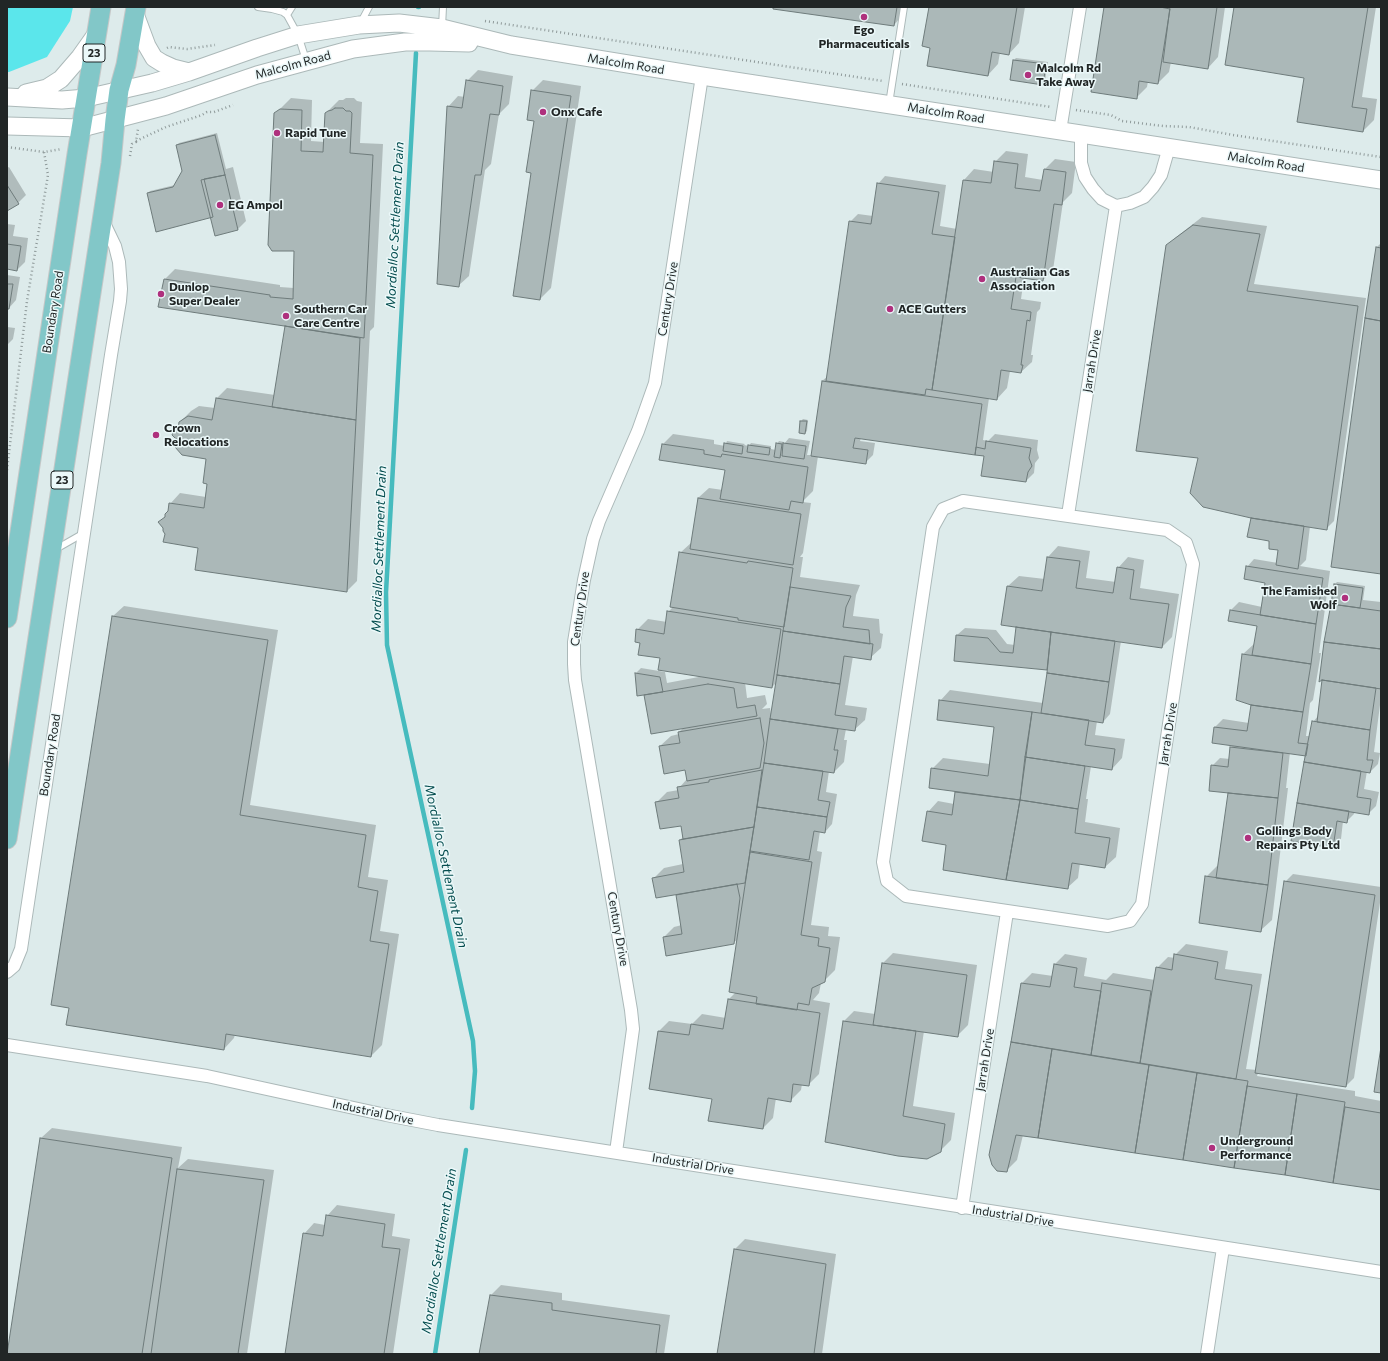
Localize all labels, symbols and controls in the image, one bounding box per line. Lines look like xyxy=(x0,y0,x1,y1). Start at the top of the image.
marker: Ego Pharmaceuticals xyxy=(859,12,869,22)
place label: Ego Pharmaceuticals xyxy=(818,23,910,51)
road number: 23 xyxy=(83,44,105,62)
street label: Malcolm Road xyxy=(254,48,332,82)
street label: Malcolm Road xyxy=(587,51,665,77)
place label: Malcolm Rd Take Away xyxy=(1036,61,1101,89)
marker: Malcolm Rd Take Away xyxy=(1023,70,1033,80)
street label: Malcolm Road xyxy=(907,100,985,126)
place label: Onx Cafe xyxy=(551,105,602,119)
marker: Onx Cafe xyxy=(538,107,548,117)
place label: Rapid Tune xyxy=(285,126,346,140)
marker: Rapid Tune xyxy=(272,128,282,138)
water label: Mordialloc Settlement Drain xyxy=(383,141,407,309)
street label: Malcolm Road xyxy=(1227,149,1305,175)
place label: EG Ampol xyxy=(228,198,283,212)
marker: EG Ampol xyxy=(215,200,225,210)
street label: Century Drive xyxy=(655,261,681,337)
place label: Australian Gas Association xyxy=(990,265,1070,293)
street label: Boundary Road xyxy=(39,270,67,354)
marker: Australian Gas Association xyxy=(977,274,987,284)
place label: Dunlop Super Dealer xyxy=(169,280,240,308)
marker: Dunlop Super Dealer xyxy=(156,289,166,299)
place label: Southern Car Care Centre xyxy=(294,302,367,330)
place label: ACE Gutters xyxy=(898,302,966,316)
marker: ACE Gutters xyxy=(885,304,895,314)
marker: Southern Car Care Centre xyxy=(281,311,291,321)
street label: Jarrah Drive xyxy=(1080,328,1104,394)
place label: Crown Relocations xyxy=(164,421,229,449)
marker: Crown Relocations xyxy=(151,430,161,440)
water label: Mordialloc Settlement Drain xyxy=(368,465,390,633)
road number: 23 xyxy=(51,471,73,489)
street label: Century Drive xyxy=(568,571,592,647)
place label: The Famished Wolf xyxy=(1261,584,1337,612)
marker: The Famished Wolf xyxy=(1340,593,1350,603)
street label: Jarrah Drive xyxy=(1156,701,1180,767)
street label: Boundary Road xyxy=(36,713,64,797)
water label: Mordialloc Settlement Drain xyxy=(421,783,471,949)
place label: Gollings Body Repairs Pty Ltd xyxy=(1256,824,1340,852)
marker: Gollings Body Repairs Pty Ltd xyxy=(1243,833,1253,843)
street label: Century Drive xyxy=(604,891,632,967)
street label: Jarrah Drive xyxy=(973,1027,997,1093)
street label: Industrial Drive xyxy=(331,1096,415,1128)
place label: Underground Performance xyxy=(1220,1134,1293,1162)
marker: Underground Performance xyxy=(1207,1143,1217,1153)
street label: Industrial Drive xyxy=(651,1150,735,1178)
water label: Mordialloc Settlement Drain xyxy=(418,1167,460,1335)
street label: Industrial Drive xyxy=(971,1202,1055,1230)

